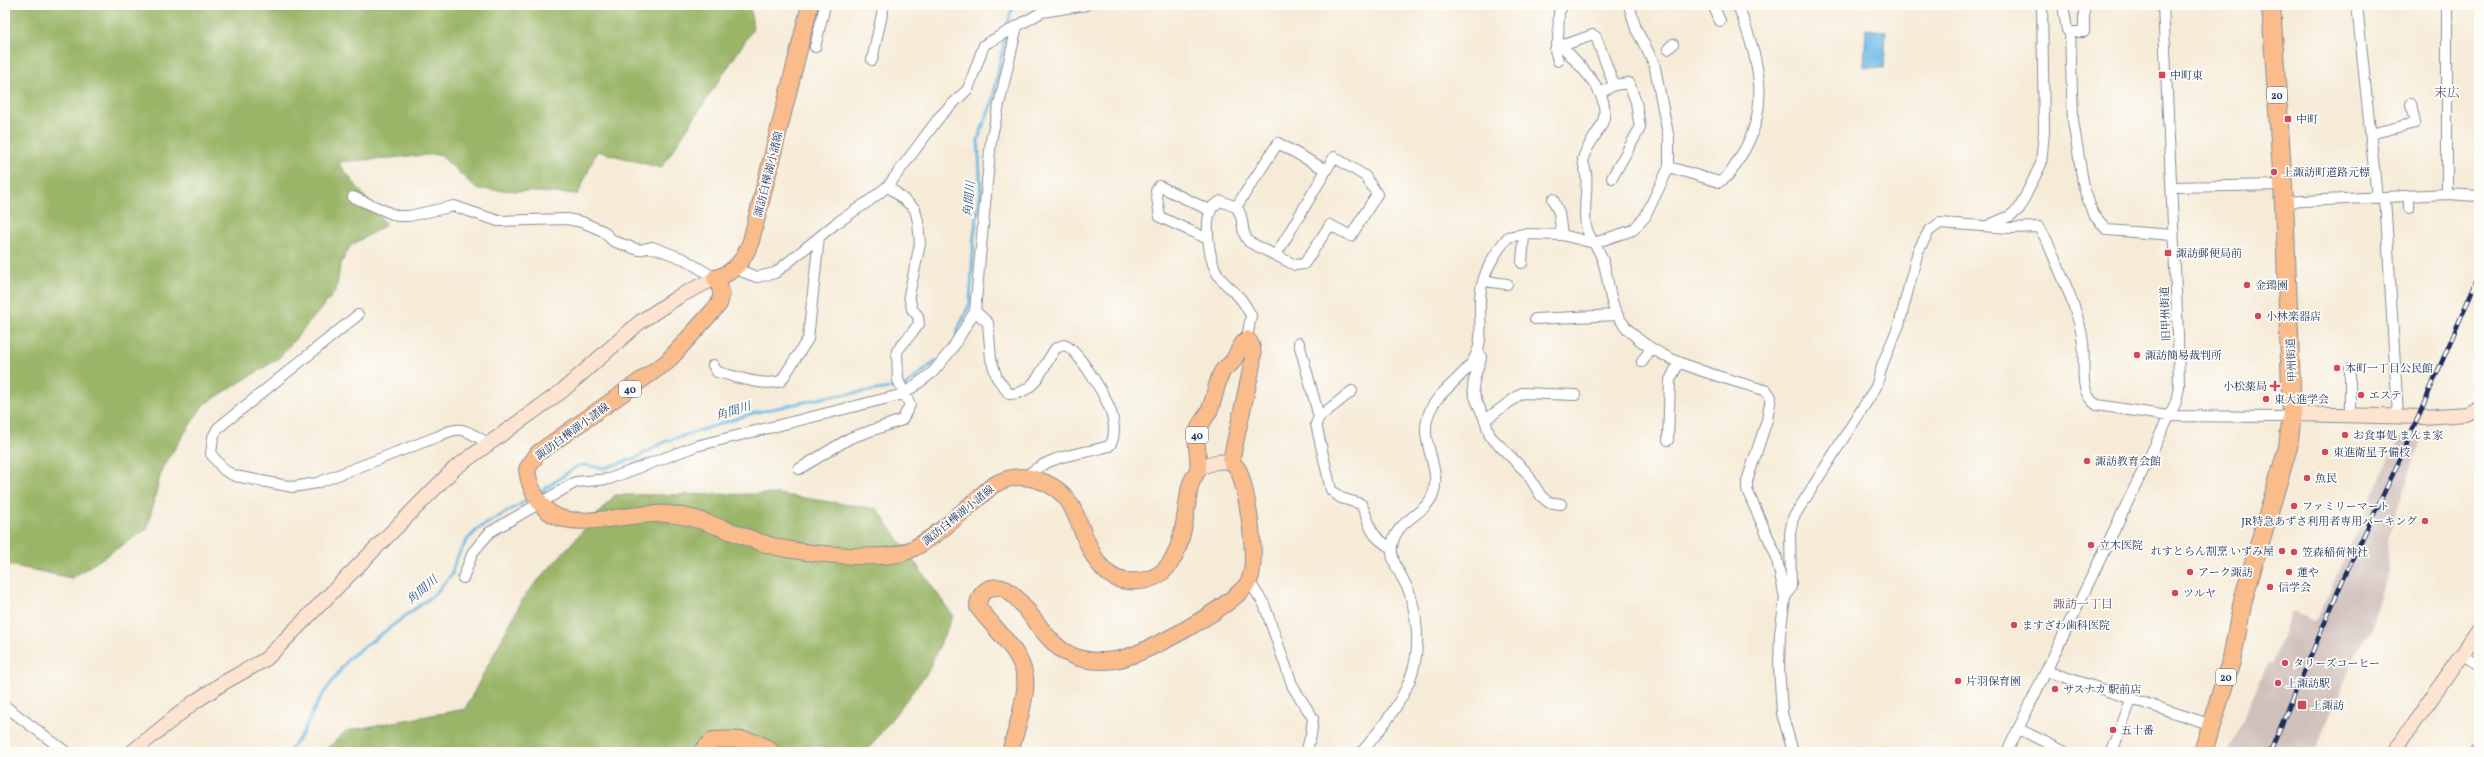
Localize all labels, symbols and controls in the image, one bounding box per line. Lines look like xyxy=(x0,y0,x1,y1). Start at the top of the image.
place label: 中町東 xyxy=(2170,69,2203,84)
marker: 中町東 xyxy=(2157,70,2167,80)
district label: 末広 xyxy=(2434,85,2460,103)
road number: 20 xyxy=(2267,87,2287,103)
place label: 中町 xyxy=(2296,113,2318,128)
marker: 中町 xyxy=(2283,114,2293,124)
street label: 諏訪白樺湖小諸線 xyxy=(752,130,787,219)
place label: 上諏訪町道路元標 xyxy=(2282,166,2370,181)
marker: 上諏訪町道路元標 xyxy=(2269,167,2279,177)
water label: 角間川 xyxy=(960,178,980,218)
place label: 諏訪郵便局前 xyxy=(2176,247,2242,262)
marker: 諏訪郵便局前 xyxy=(2163,248,2173,258)
place label: 金鵄園 xyxy=(2255,279,2288,294)
marker: 金鵄園 xyxy=(2242,280,2252,290)
street label: 旧甲州街道 xyxy=(2158,286,2175,342)
place label: 小林楽器店 xyxy=(2266,310,2321,325)
marker: 小林楽器店 xyxy=(2253,311,2263,321)
street label: 甲州街道 xyxy=(2284,338,2301,382)
place label: 諏訪簡易裁判所 xyxy=(2145,349,2222,364)
marker: 諏訪簡易裁判所 xyxy=(2132,350,2142,360)
place label: 本町一丁目公民館 xyxy=(2345,362,2433,377)
marker: 本町一丁目公民館 xyxy=(2332,363,2342,373)
place label: 小松薬局 xyxy=(2223,380,2267,395)
road number: 40 xyxy=(619,381,641,397)
marker: 小松薬局 xyxy=(2270,381,2280,391)
place label: エステ xyxy=(2369,389,2402,404)
marker: エステ xyxy=(2356,390,2366,400)
place label: 東大進学会 xyxy=(2274,393,2329,408)
marker: 東大進学会 xyxy=(2261,394,2271,404)
water label: 角間川 xyxy=(714,398,755,425)
street label: 諏訪白樺湖小諸線 xyxy=(533,400,613,464)
road number: 40 xyxy=(1186,427,1208,443)
place label: お食事処 まんま家 xyxy=(2353,429,2443,444)
marker: お食事処 まんま家 xyxy=(2340,430,2350,440)
place label: 東進衛星予備校 xyxy=(2333,446,2410,461)
marker: 東進衛星予備校 xyxy=(2320,447,2330,457)
place label: 諏訪教育会館 xyxy=(2095,455,2161,470)
marker: 諏訪教育会館 xyxy=(2082,456,2092,466)
place label: 魚民 xyxy=(2315,472,2337,487)
marker: 魚民 xyxy=(2302,473,2312,483)
street label: 諏訪白樺湖小諸線 xyxy=(920,483,998,550)
place label: ファミリーマート xyxy=(2302,500,2390,515)
marker: ファミリーマート xyxy=(2289,501,2299,511)
place label: JR特急あずさ利用者専用パーキング xyxy=(2241,515,2417,530)
marker: JR特急あずさ利用者専用パーキング xyxy=(2420,516,2430,526)
place label: 立木医院 xyxy=(2099,539,2143,554)
marker: 立木医院 xyxy=(2086,540,2096,550)
place label: れすとらん割烹 いずみ屋 xyxy=(2151,545,2274,560)
marker: れすとらん割烹 いずみ屋 xyxy=(2277,546,2287,556)
place label: 笠森稲荷神社 xyxy=(2302,546,2368,561)
marker: 笠森稲荷神社 xyxy=(2289,547,2299,557)
place label: アーク諏訪 xyxy=(2198,566,2253,581)
place label: 蓮や xyxy=(2297,566,2319,581)
marker: アーク諏訪 xyxy=(2185,567,2195,577)
marker: 蓮や xyxy=(2284,567,2294,577)
water label: 角間川 xyxy=(404,572,443,609)
place label: 信学会 xyxy=(2278,581,2311,596)
marker: 信学会 xyxy=(2265,582,2275,592)
place label: ツルヤ xyxy=(2183,587,2216,602)
marker: ツルヤ xyxy=(2170,588,2180,598)
district label: 諏訪一丁目 xyxy=(2053,597,2113,613)
place label: ますざわ歯科医院 xyxy=(2022,619,2110,634)
marker: ますざわ歯科医院 xyxy=(2009,620,2019,630)
place label: タリーズコーヒー xyxy=(2293,657,2380,672)
marker: タリーズコーヒー xyxy=(2280,658,2290,668)
road number: 20 xyxy=(2216,669,2236,685)
place label: 片羽保育園 xyxy=(1966,675,2021,690)
marker: 片羽保育園 xyxy=(1953,676,1963,686)
place label: 上諏訪駅 xyxy=(2286,677,2330,692)
marker: 上諏訪駅 xyxy=(2273,678,2283,688)
place label: サスナカ 駅前店 xyxy=(2063,683,2141,698)
marker: サスナカ 駅前店 xyxy=(2050,684,2060,694)
marker: 上諏訪 xyxy=(2296,699,2308,711)
place label: 上諏訪 xyxy=(2311,699,2344,714)
place label: 五十番 xyxy=(2121,724,2154,739)
marker: 五十番 xyxy=(2108,725,2118,735)

